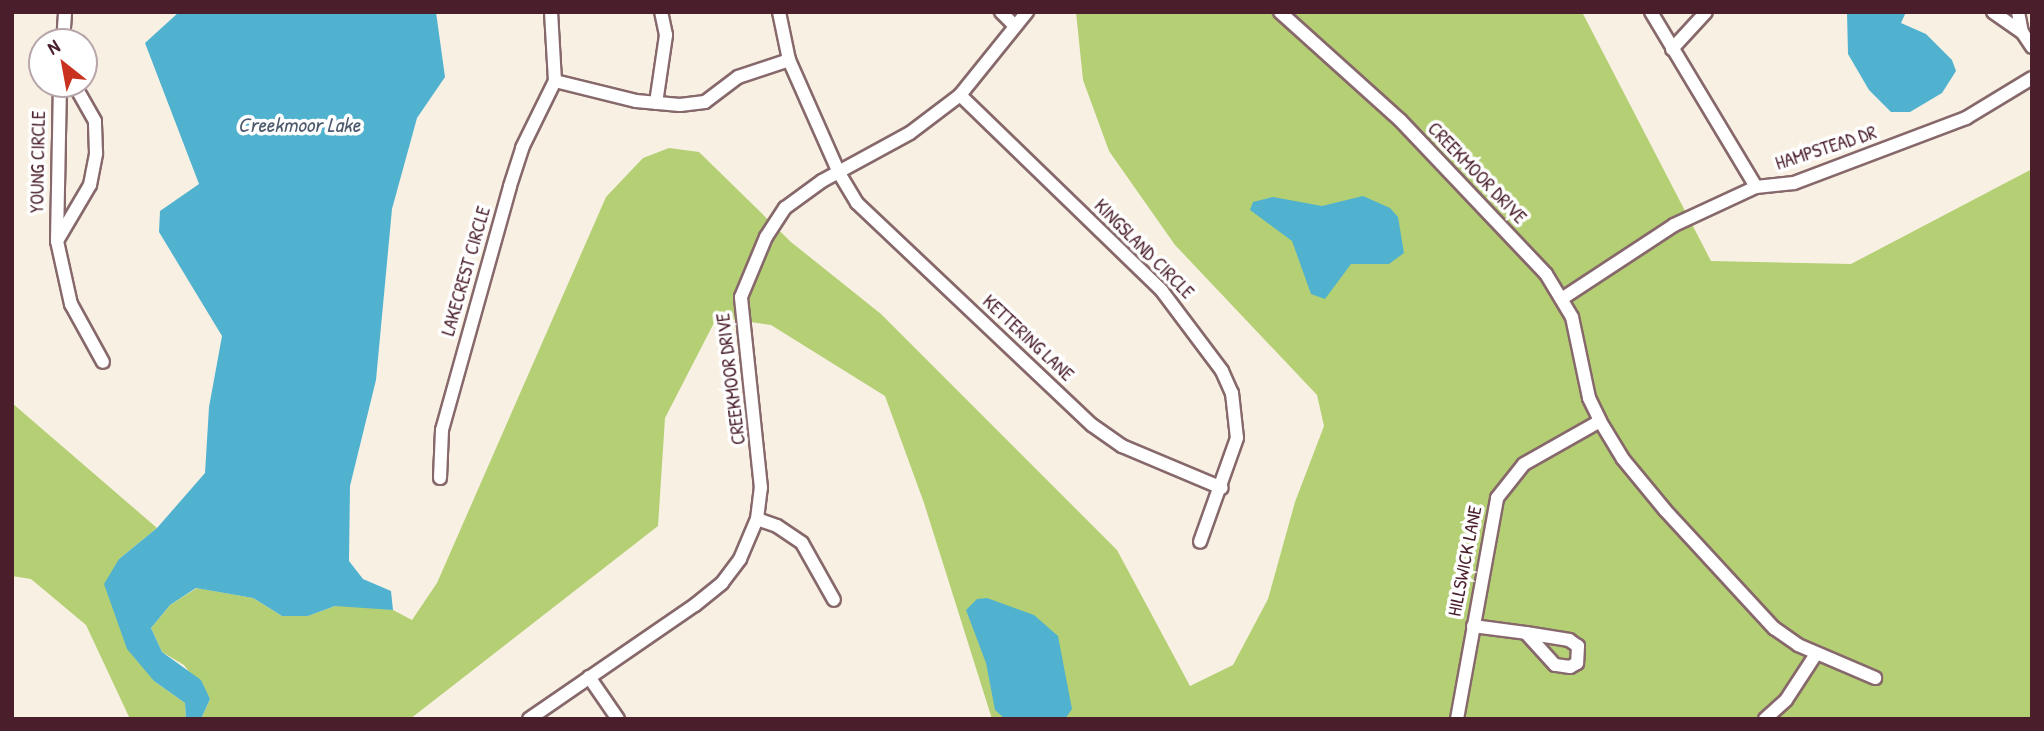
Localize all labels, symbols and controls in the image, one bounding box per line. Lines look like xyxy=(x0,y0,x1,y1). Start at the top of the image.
north arrow xyxy=(28,28,98,98)
text: N xyxy=(42,33,64,60)
street label: YOUNG CIRCLE xyxy=(26,111,50,213)
water label: Creekmoor Lake xyxy=(238,112,360,138)
street label: CREEKMOOR DRIVE xyxy=(1423,117,1531,229)
street label: HAMPSTEAD DR xyxy=(1773,121,1879,175)
street label: KINGSLAND CIRCLE xyxy=(1089,194,1199,304)
street label: LAKECREST CIRCLE xyxy=(437,204,495,338)
street label: KETTERING LANE xyxy=(978,290,1078,386)
street label: CREEKMOOR DRIVE xyxy=(712,312,750,446)
street label: HILLSWICK LANE xyxy=(1443,504,1487,618)

